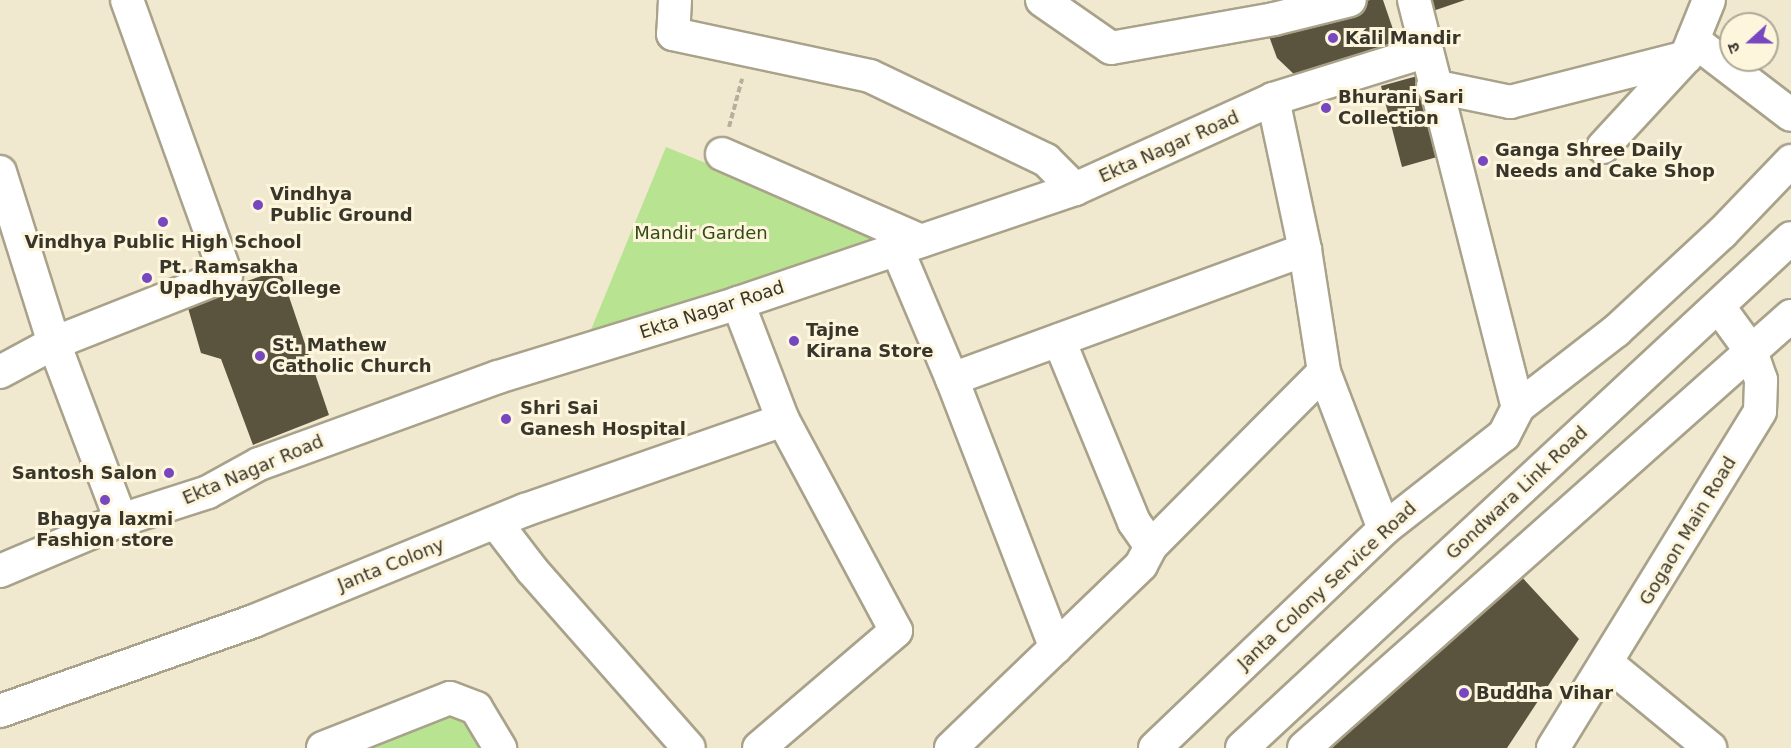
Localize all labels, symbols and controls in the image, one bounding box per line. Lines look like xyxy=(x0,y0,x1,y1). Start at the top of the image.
north arrow xyxy=(1719,12,1779,72)
place label: Kali Mandir xyxy=(1345,27,1461,49)
marker: Kali Mandir xyxy=(1326,31,1340,45)
text: उ xyxy=(1723,40,1744,56)
place label: Bhurani Sari Collection xyxy=(1338,87,1464,130)
marker: Bhurani Sari Collection xyxy=(1319,101,1333,115)
street label: Ekta Nagar Road xyxy=(1096,106,1242,188)
place label: Ganga Shree Daily Needs and Cake Shop xyxy=(1495,140,1715,182)
marker: Ganga Shree Daily Needs and Cake Shop xyxy=(1476,154,1490,168)
place label: Vindhya Public Ground xyxy=(270,184,413,226)
marker: Vindhya Public Ground xyxy=(251,198,265,212)
marker: Vindhya Public High School xyxy=(156,215,170,229)
park label: Mandir Garden xyxy=(634,222,768,244)
place label: Vindhya Public High School xyxy=(24,231,302,253)
place label: Pt. Ramsakha Upadhyay College xyxy=(159,257,341,300)
marker: Pt. Ramsakha Upadhyay College xyxy=(140,271,154,285)
street label: Ekta Nagar Road xyxy=(637,276,787,344)
place label: Tajne Kirana Store xyxy=(806,320,933,362)
marker: Tajne Kirana Store xyxy=(787,334,801,348)
place label: St. Mathew Catholic Church xyxy=(272,335,432,378)
marker: St. Mathew Catholic Church xyxy=(253,349,267,363)
place label: Shri Sai Ganesh Hospital xyxy=(520,398,686,440)
marker: Shri Sai Ganesh Hospital xyxy=(497,410,515,428)
street label: Gondwara Link Road xyxy=(1442,422,1592,564)
street label: Ekta Nagar Road xyxy=(179,431,327,509)
street label: Gogaon Main Road xyxy=(1635,453,1741,609)
place label: Santosh Salon xyxy=(12,462,157,484)
marker: Santosh Salon xyxy=(162,466,176,480)
marker: Bhagya laxmi Fashion store xyxy=(98,493,112,507)
street label: Janta Colony Service Road xyxy=(1233,498,1421,674)
place label: Bhagya laxmi Fashion store xyxy=(36,509,174,552)
street label: Janta Colony xyxy=(334,534,448,596)
place label: Buddha Vihar xyxy=(1476,682,1613,704)
marker: Buddha Vihar xyxy=(1457,686,1471,700)

